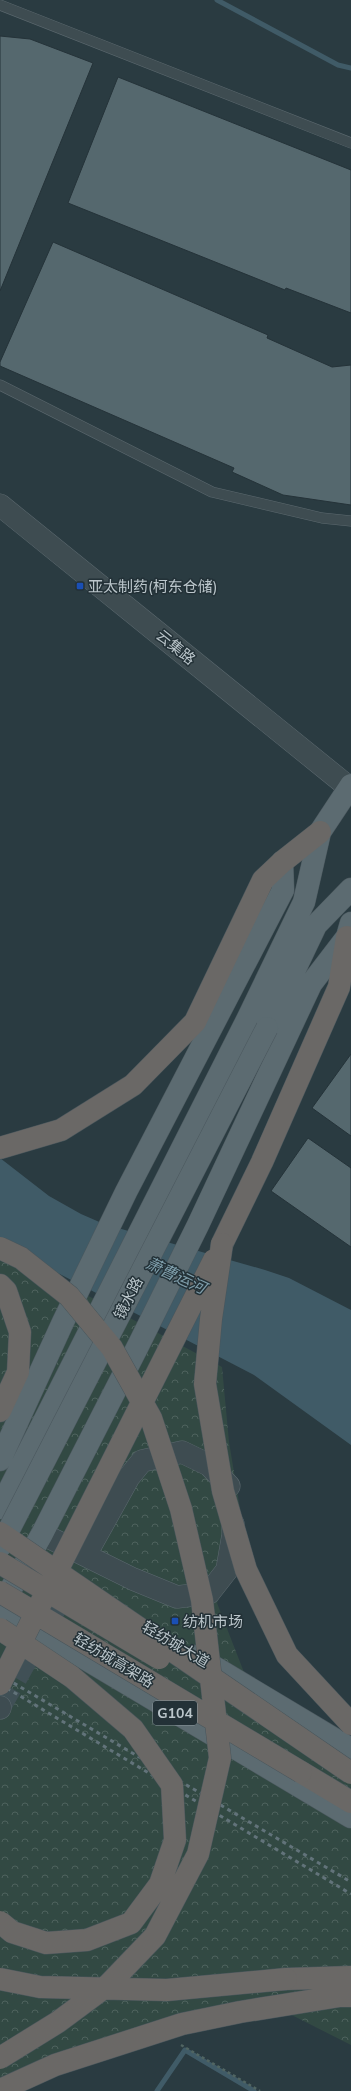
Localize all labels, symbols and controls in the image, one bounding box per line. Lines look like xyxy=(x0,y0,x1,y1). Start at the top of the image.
place label: 亚太制药(柯东仓储) xyxy=(88,577,218,596)
marker: 亚太制药(柯东仓储) xyxy=(75,581,85,591)
street label: 云集路 xyxy=(153,625,199,669)
water label: 萧曹运河 xyxy=(143,1252,212,1299)
street label: 镜水路 xyxy=(109,1274,147,1322)
place label: 纺机市场 xyxy=(183,1612,243,1631)
marker: 纺机市场 xyxy=(170,1616,180,1626)
street label: 轻纺城大道 xyxy=(139,1617,213,1671)
street label: 轻纺城高架路 xyxy=(71,1629,157,1691)
road number: G104 xyxy=(153,1701,197,1725)

